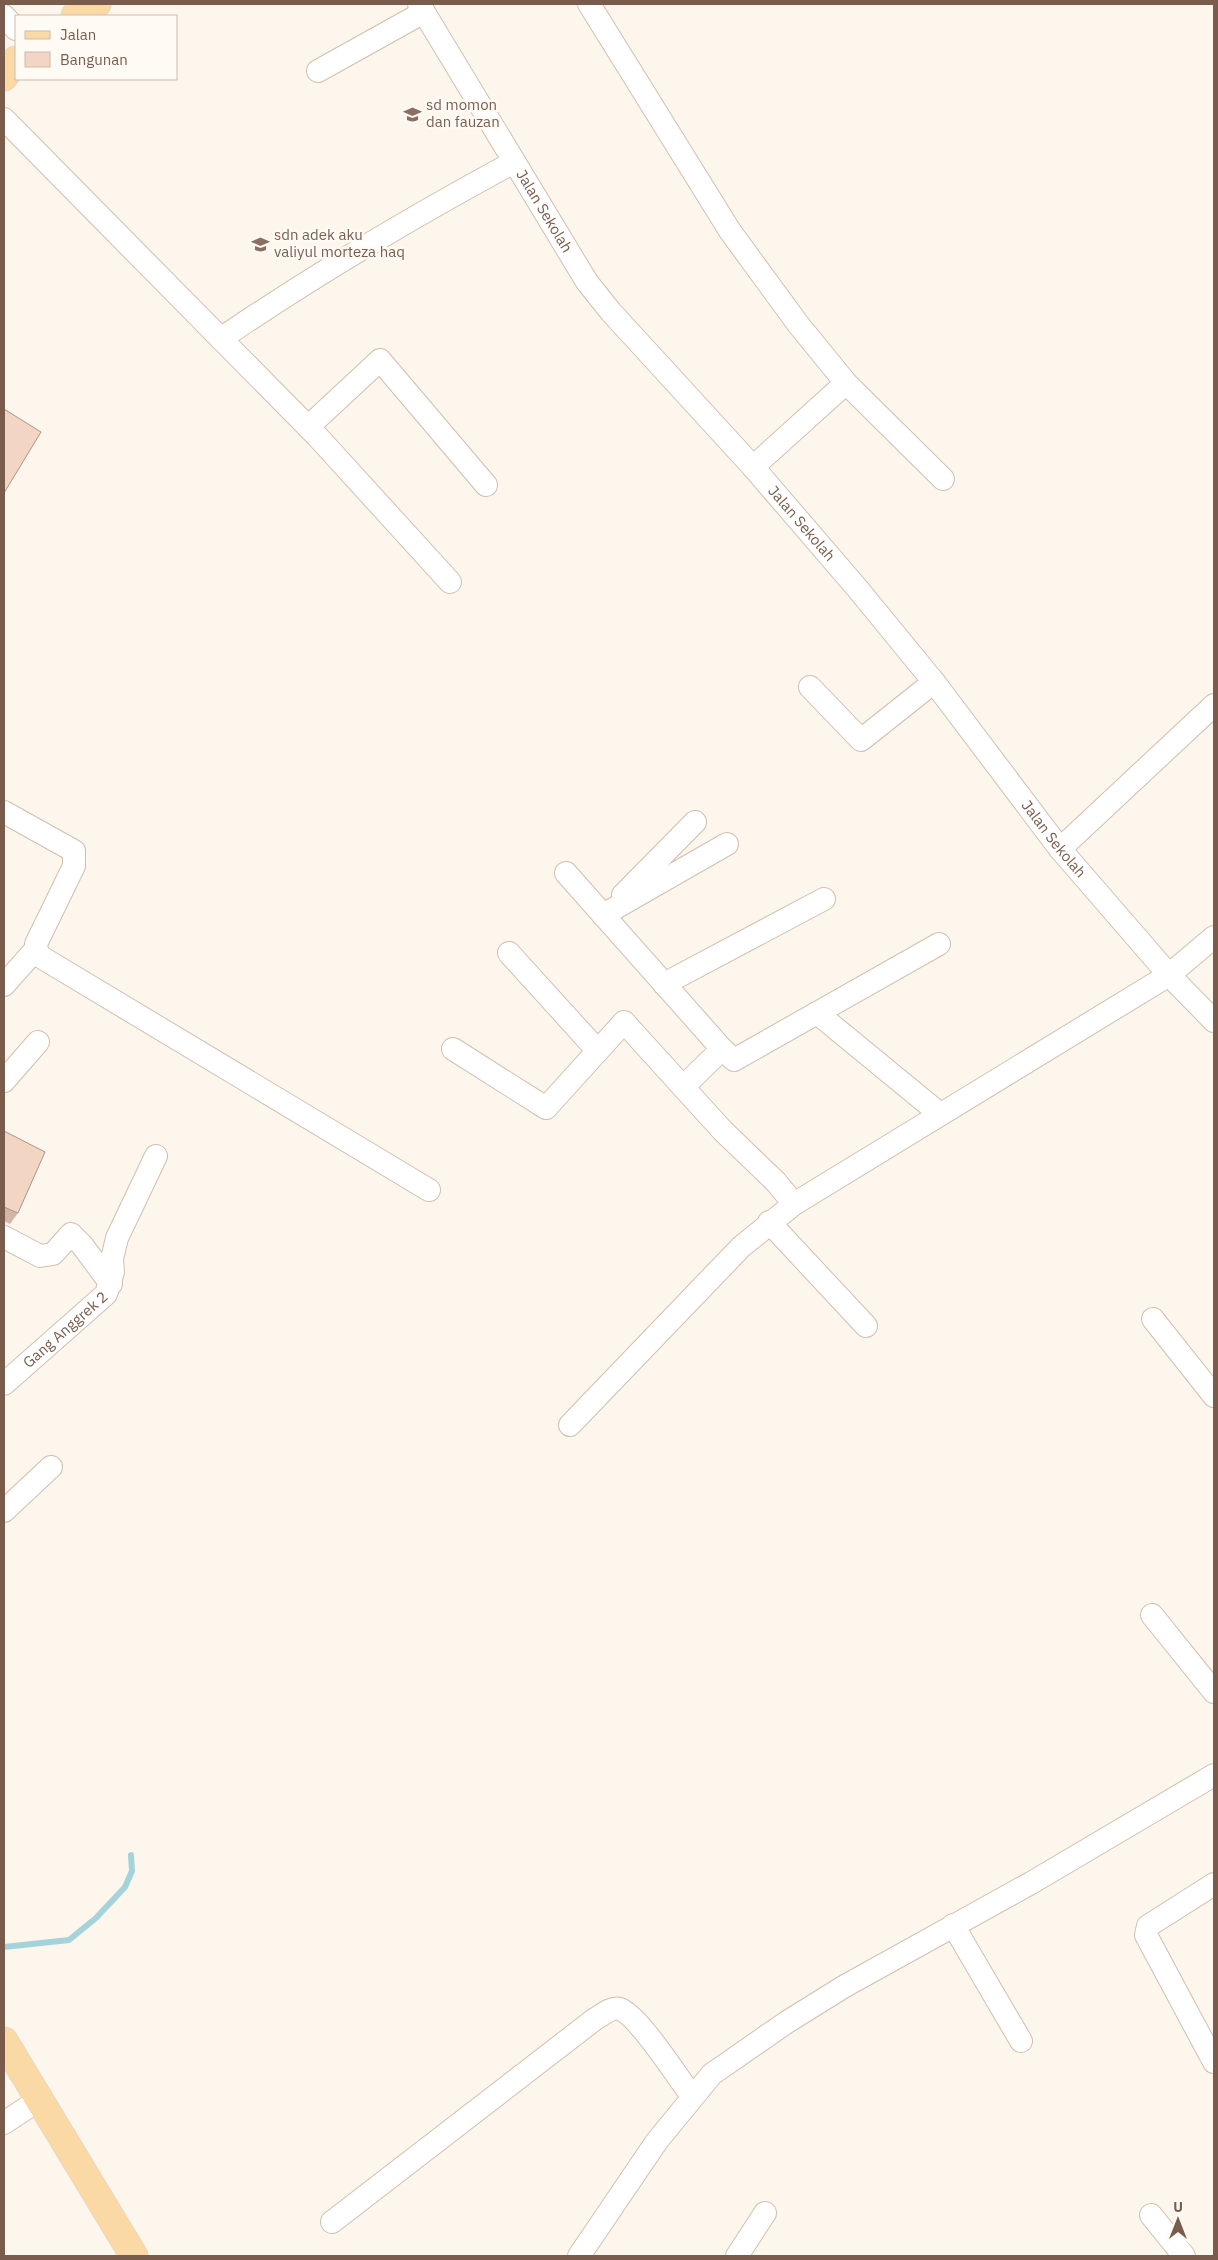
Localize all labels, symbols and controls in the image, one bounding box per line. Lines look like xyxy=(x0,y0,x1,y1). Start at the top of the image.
legend xyxy=(15,15,178,80)
text: Jalan xyxy=(60,25,96,44)
text: Bangunan xyxy=(60,50,128,69)
place label: sd momon dan fauzan xyxy=(426,95,500,131)
school or university icon: sd momon dan fauzan xyxy=(402,104,422,124)
street label: Jalan Sekolah xyxy=(512,166,577,256)
place label: sdn adek aku valiyul morteza haq xyxy=(274,225,405,261)
school or university icon: sdn adek aku valiyul morteza haq xyxy=(250,234,270,254)
street label: Jalan Sekolah xyxy=(764,482,840,565)
street label: Jalan Sekolah xyxy=(1018,796,1090,881)
street label: Gang Anggrek 2 xyxy=(19,1287,111,1372)
north arrow xyxy=(1153,2195,1203,2245)
text: U xyxy=(1173,2198,1183,2216)

